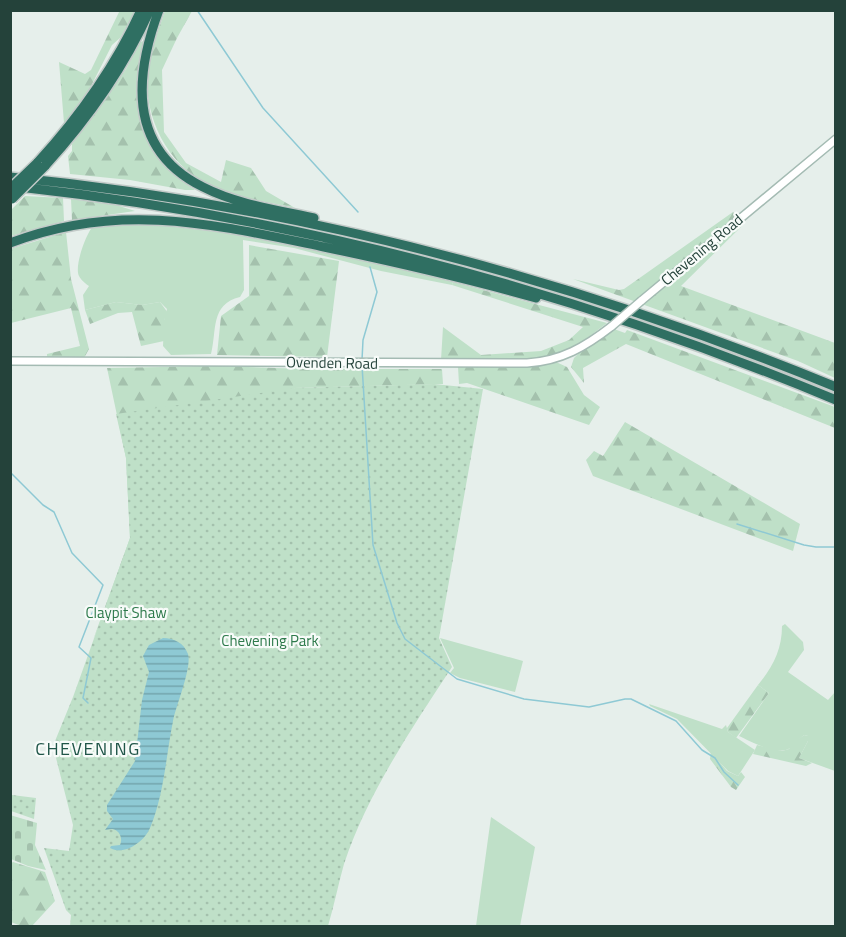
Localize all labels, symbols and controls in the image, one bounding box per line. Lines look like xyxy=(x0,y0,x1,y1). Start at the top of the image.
street label: Chevening Road xyxy=(656,208,748,291)
street label: Ovenden Road xyxy=(286,350,378,375)
park label: Claypit Shaw xyxy=(85,601,167,624)
park label: Chevening Park xyxy=(221,629,319,652)
district label: CHEVENING xyxy=(35,735,141,762)

